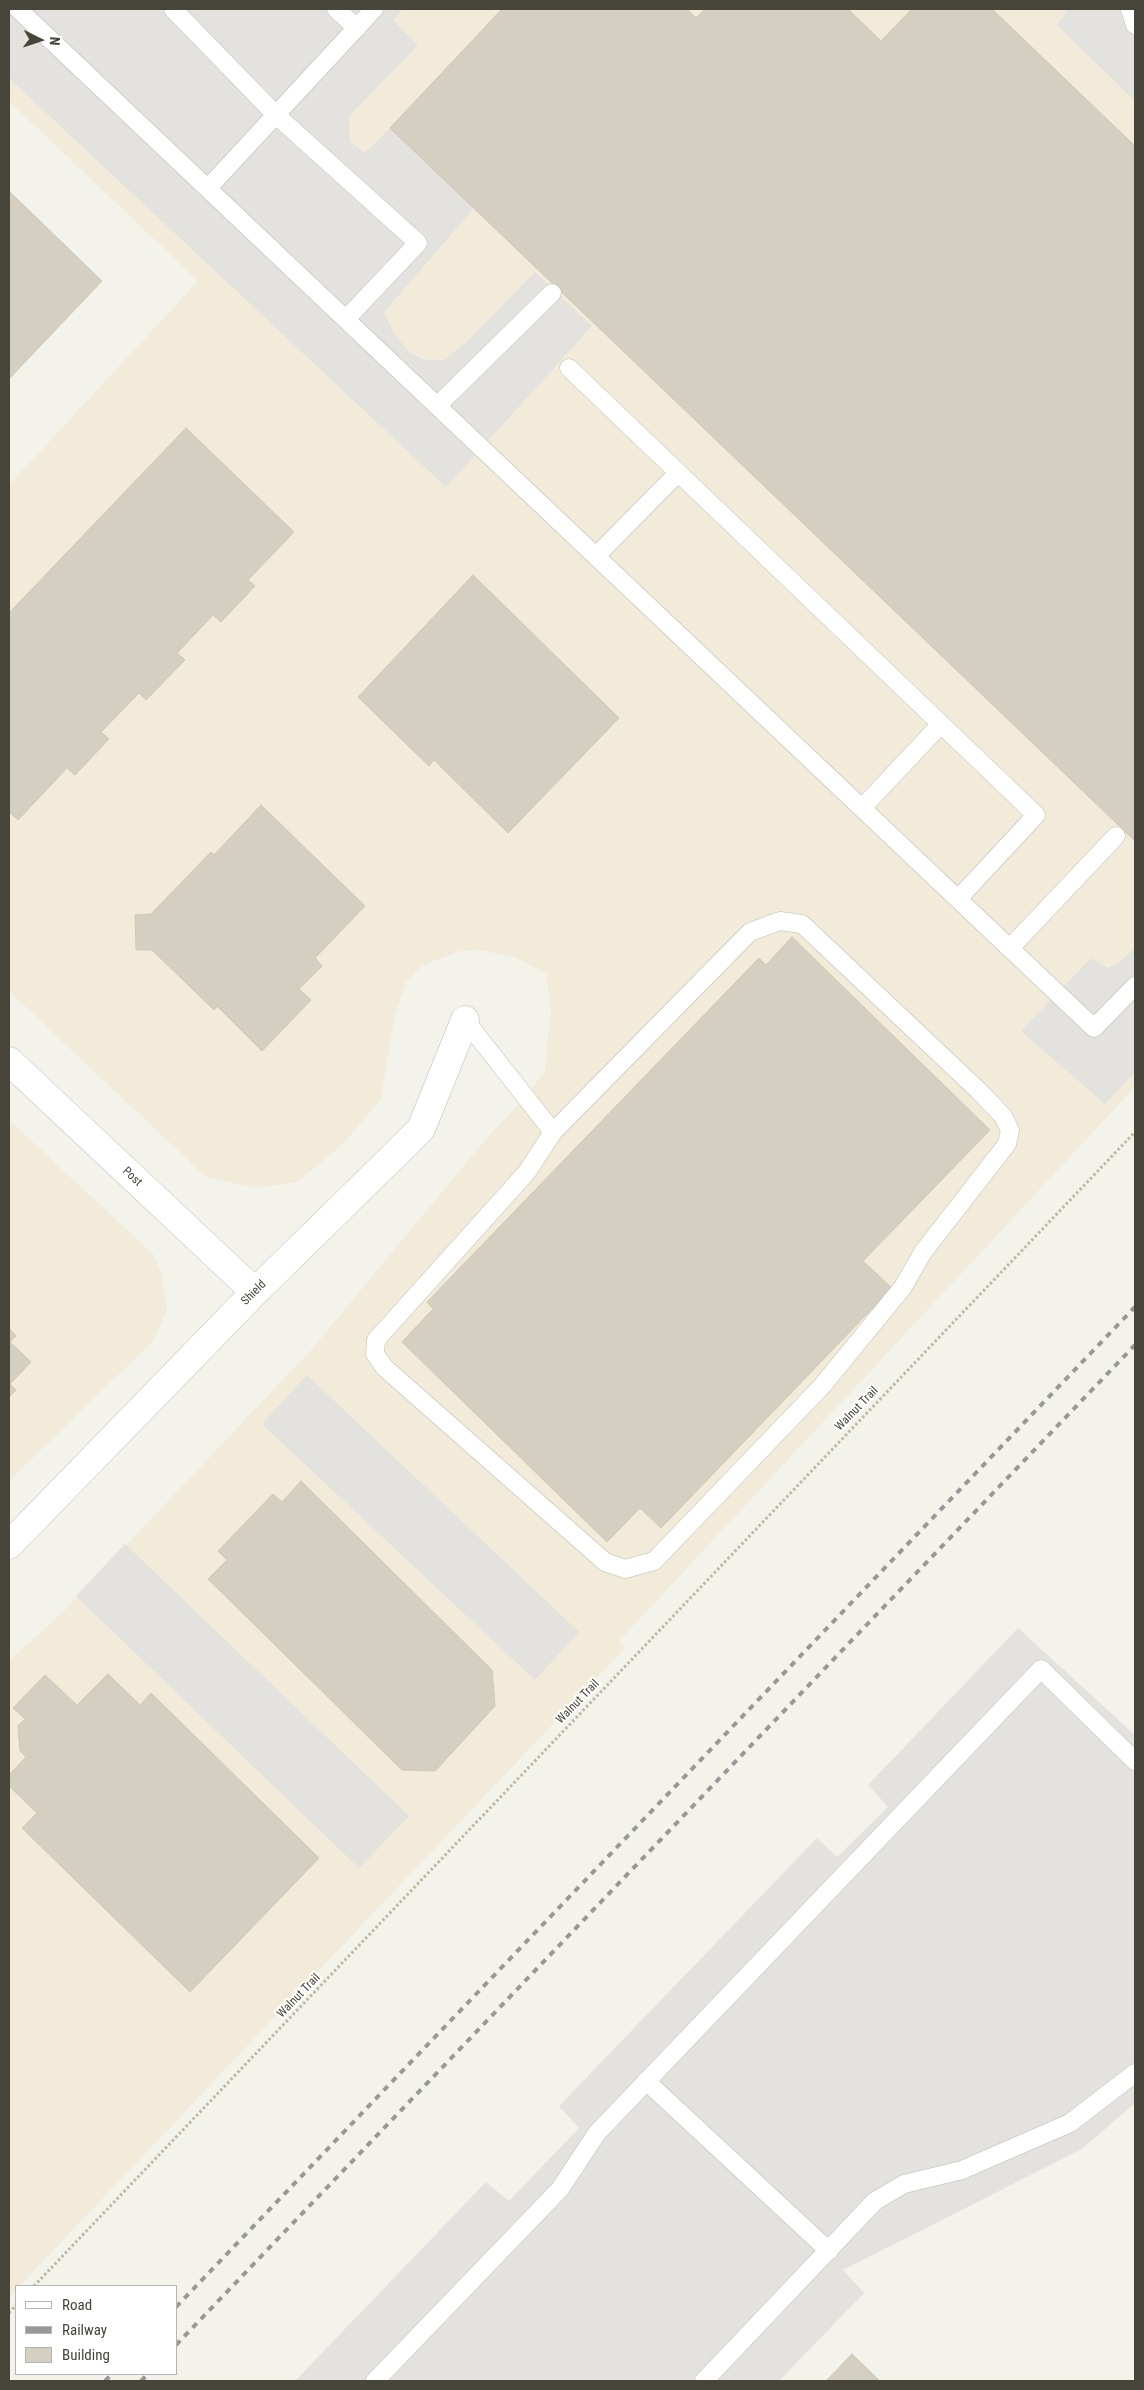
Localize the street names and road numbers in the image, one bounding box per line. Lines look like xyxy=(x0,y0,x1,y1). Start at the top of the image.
street label: Post xyxy=(119,1164,145,1190)
street label: Shield xyxy=(239,1278,269,1308)
street label: Walnut Trail xyxy=(832,1384,882,1434)
street label: Walnut Trail xyxy=(553,1677,603,1727)
street label: Walnut Trail xyxy=(274,1971,324,2021)

